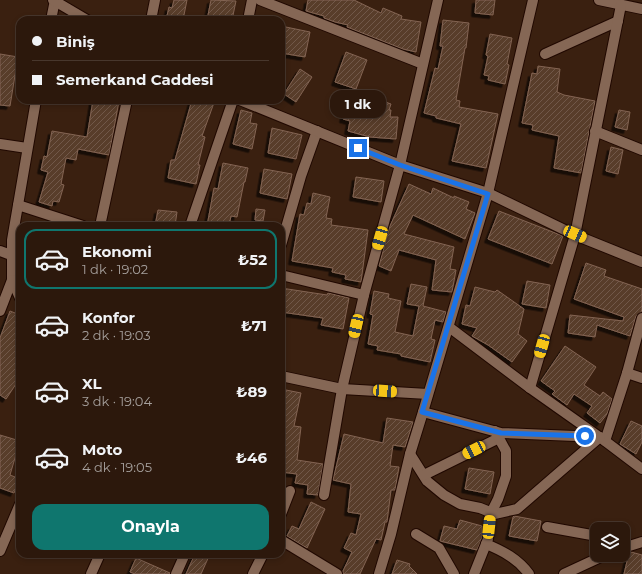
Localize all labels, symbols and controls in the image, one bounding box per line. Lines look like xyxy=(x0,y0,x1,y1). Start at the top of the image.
text: Biniş xyxy=(56,32,95,51)
text: Semerkand Caddesi xyxy=(56,70,214,89)
callout: 1 dk xyxy=(330,90,386,118)
text: 1 dk xyxy=(345,96,371,112)
route end xyxy=(349,139,367,157)
car xyxy=(562,224,588,244)
car xyxy=(371,225,389,251)
icon: car xyxy=(34,241,70,277)
text: Ekonomi xyxy=(82,242,152,261)
text: ₺52 xyxy=(238,250,267,269)
text: 1 dk · 19:02 xyxy=(82,261,148,277)
icon: car xyxy=(34,307,70,343)
text: Konfor xyxy=(82,308,135,327)
car xyxy=(347,313,365,339)
text: ₺71 xyxy=(241,316,267,335)
text: 2 dk · 19:03 xyxy=(82,327,151,343)
car xyxy=(533,333,551,359)
icon: car xyxy=(34,373,70,409)
text: XL xyxy=(82,374,101,393)
text: ₺89 xyxy=(236,382,267,401)
car xyxy=(373,384,397,398)
text: 3 dk · 19:04 xyxy=(82,393,152,409)
route start xyxy=(576,427,594,445)
icon: car xyxy=(34,439,70,475)
car xyxy=(461,439,487,461)
text: Moto xyxy=(82,440,122,459)
text: ₺46 xyxy=(236,448,267,467)
text: 4 dk · 19:05 xyxy=(82,459,152,475)
button: Onayla xyxy=(32,504,269,550)
car xyxy=(482,514,496,540)
map controls xyxy=(590,522,630,562)
button: layers xyxy=(590,522,630,562)

